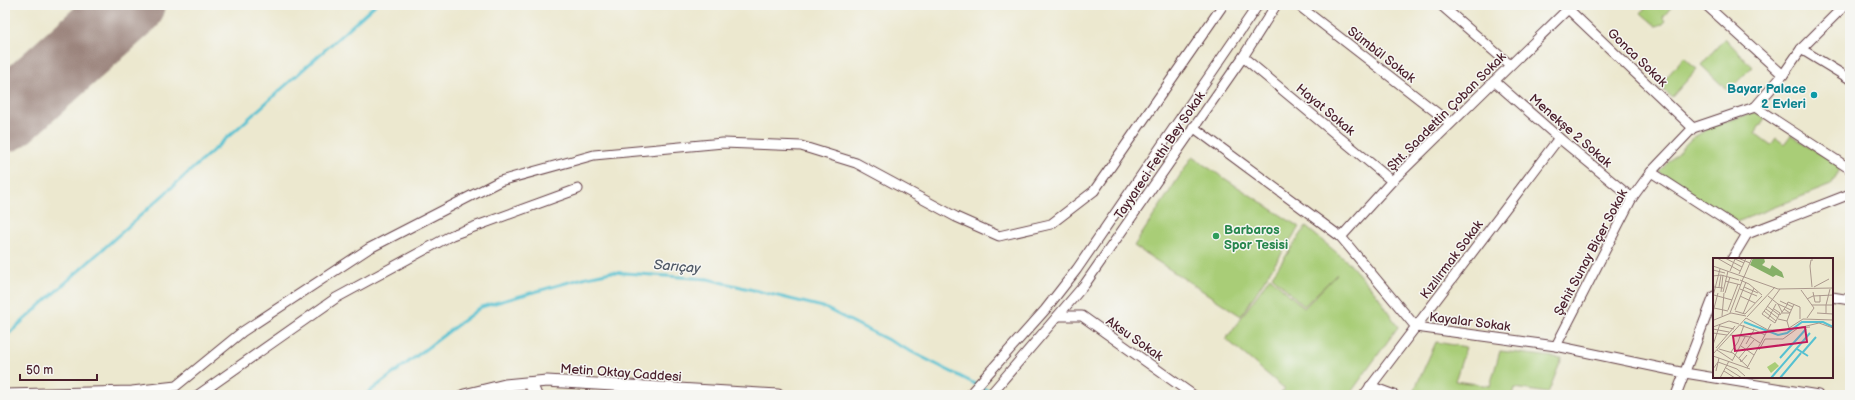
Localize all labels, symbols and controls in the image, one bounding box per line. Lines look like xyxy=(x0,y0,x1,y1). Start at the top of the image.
street label: Sümbül Sokak xyxy=(1344,23,1419,87)
street label: Gonca Sokak xyxy=(1604,25,1671,91)
street label: Şht. Saadettin Çoban Sokak xyxy=(1384,49,1510,174)
street label: Hayat Sokak xyxy=(1293,80,1359,139)
place label: Bayar Palace 2 Evleri xyxy=(1727,81,1807,112)
street label: Tayyareci Fethi Bey Sokak xyxy=(1111,88,1209,223)
marker: Bayar Palace 2 Evleri xyxy=(1809,90,1819,100)
street label: Menekşe 2 Sokak xyxy=(1526,91,1615,171)
street label: Şehit Sunay Biçer Sokak xyxy=(1551,186,1631,318)
street label: Kızılırmak Sokak xyxy=(1417,217,1487,302)
place label: Barbaros Spor Tesisi xyxy=(1224,222,1288,253)
marker: Barbaros Spor Tesisi xyxy=(1211,231,1221,241)
water label: Sarıçay xyxy=(653,256,702,277)
inset map xyxy=(1713,258,1833,378)
street label: Kayalar Sokak xyxy=(1428,309,1512,335)
street label: Aksu Sokak xyxy=(1103,313,1167,365)
scale bar xyxy=(20,356,97,382)
street label: Metin Oktay Caddesi xyxy=(560,361,682,385)
text: 50 m xyxy=(26,363,53,378)

